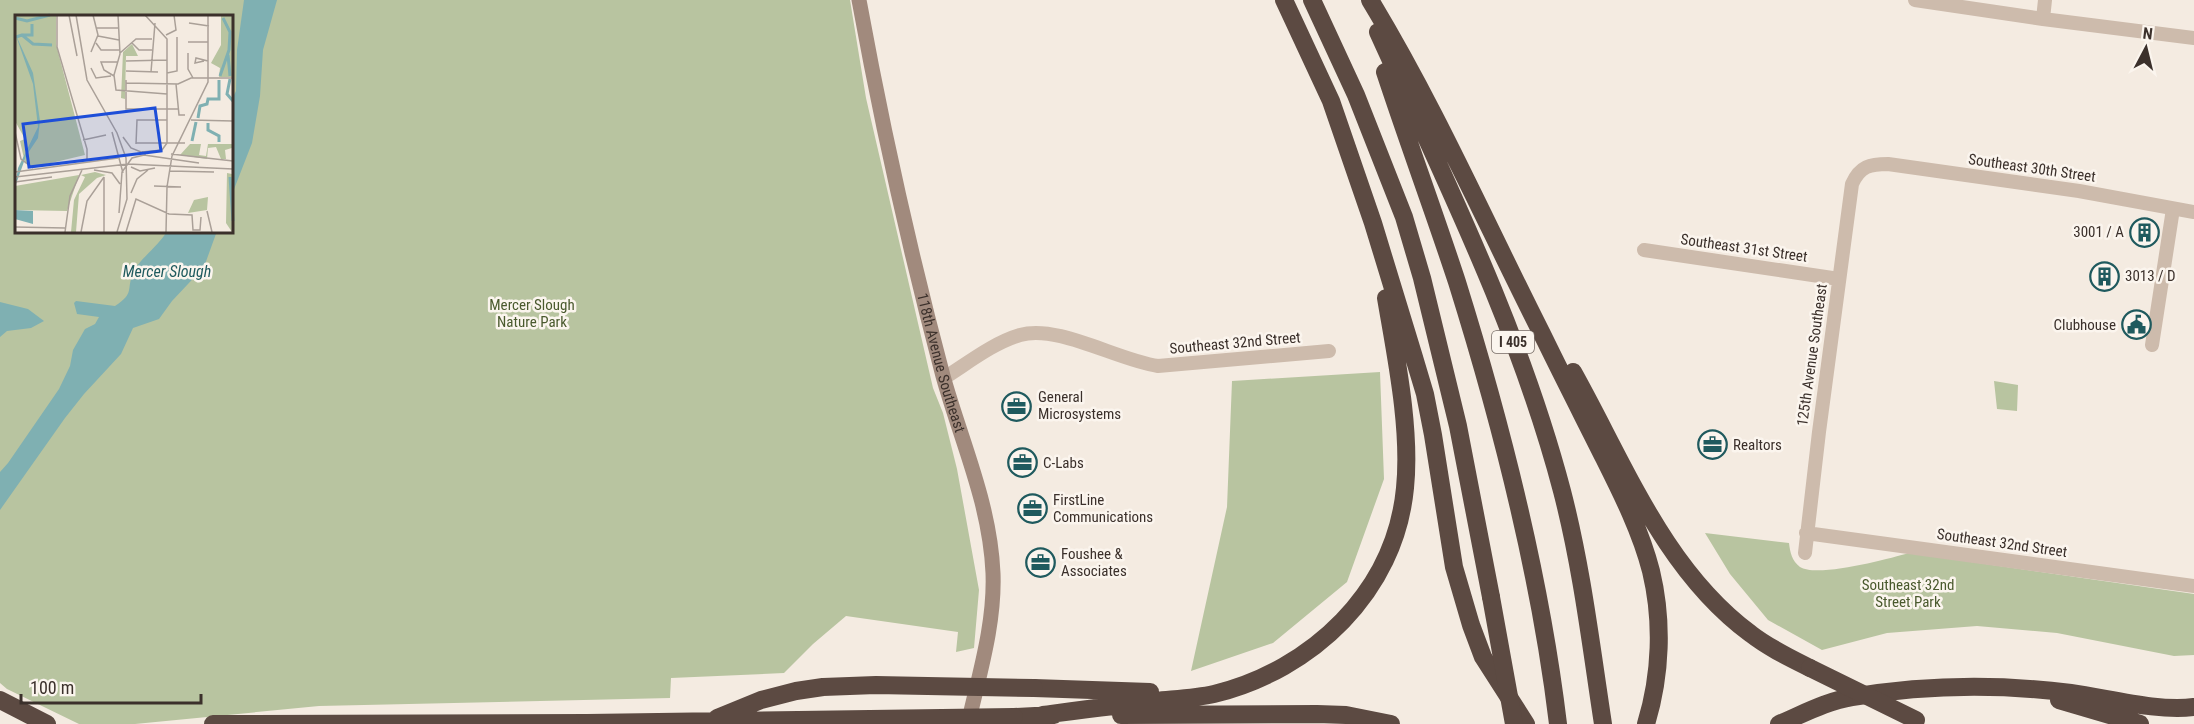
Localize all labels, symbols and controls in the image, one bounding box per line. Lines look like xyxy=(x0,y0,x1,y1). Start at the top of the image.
inset map xyxy=(15,15,232,232)
north arrow xyxy=(2116,18,2176,78)
text: N xyxy=(2142,24,2154,44)
street label: Southeast 30th Street xyxy=(1967,150,2097,186)
building icon: 3001 / A xyxy=(2129,216,2161,248)
place label: 3001 / A xyxy=(2073,223,2124,241)
street label: Southeast 31st Street xyxy=(1679,230,1809,266)
building icon: 3013 / D xyxy=(2088,260,2120,292)
water label: Mercer Slough xyxy=(123,262,211,281)
place label: 3013 / D xyxy=(2125,267,2176,285)
street label: 125th Avenue Southeast xyxy=(1793,283,1831,427)
street label: 118th Avenue Southeast xyxy=(913,291,969,435)
park label: Mercer Slough Nature Park xyxy=(489,296,575,331)
public building icon: Clubhouse xyxy=(2121,309,2153,341)
place label: Clubhouse xyxy=(2054,316,2116,334)
street label: Southeast 32nd Street xyxy=(1169,328,1301,358)
road number: I 405 xyxy=(1492,331,1534,353)
place label: General Microsystems xyxy=(1038,388,1121,423)
office icon: General Microsystems xyxy=(1001,390,1033,422)
office icon: Realtors xyxy=(1696,429,1728,461)
place label: Realtors xyxy=(1733,436,1782,454)
office icon: C-Labs xyxy=(1006,447,1038,479)
place label: C-Labs xyxy=(1043,454,1084,472)
place label: FirstLine Communications xyxy=(1053,491,1153,526)
office icon: FirstLine Communications xyxy=(1016,493,1048,525)
street label: Southeast 32nd Street xyxy=(1936,525,2068,561)
place label: Foushee & Associates xyxy=(1061,545,1127,580)
office icon: Foushee & Associates xyxy=(1024,547,1056,579)
park label: Southeast 32nd Street Park xyxy=(1862,576,1954,611)
scale bar xyxy=(21,667,201,705)
text: 100 m xyxy=(30,677,74,698)

